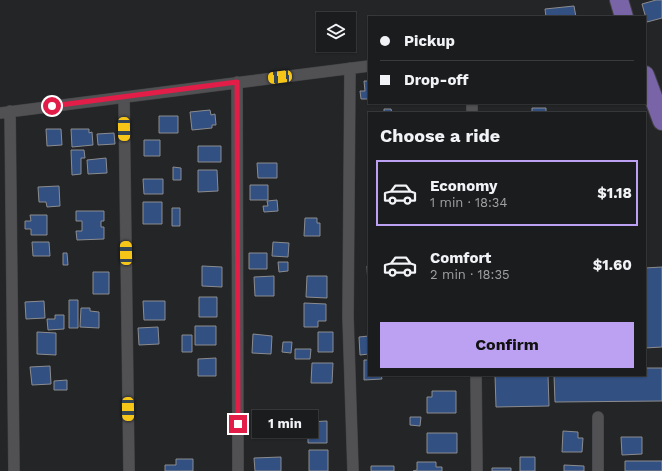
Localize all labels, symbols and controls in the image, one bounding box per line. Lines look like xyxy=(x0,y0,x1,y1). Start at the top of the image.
map controls xyxy=(316,12,356,52)
button: layers xyxy=(316,12,356,52)
text: Pickup xyxy=(404,32,455,50)
car xyxy=(267,70,293,84)
text: Drop-off xyxy=(404,71,469,89)
route start xyxy=(43,97,61,115)
car xyxy=(118,117,130,141)
text: Choose a ride xyxy=(380,125,500,146)
icon: car xyxy=(382,175,418,211)
text: Economy xyxy=(430,177,497,195)
text: $1.18 xyxy=(597,184,632,202)
text: 1 min · 18:34 xyxy=(430,195,507,210)
car xyxy=(120,241,132,265)
icon: car xyxy=(382,247,418,283)
text: Comfort xyxy=(430,249,491,267)
text: $1.60 xyxy=(593,256,632,274)
text: 2 min · 18:35 xyxy=(430,267,510,282)
button: Confirm xyxy=(380,322,634,368)
car xyxy=(122,397,134,421)
callout: 1 min xyxy=(252,410,318,438)
route end xyxy=(229,415,247,433)
text: 1 min xyxy=(268,416,302,431)

